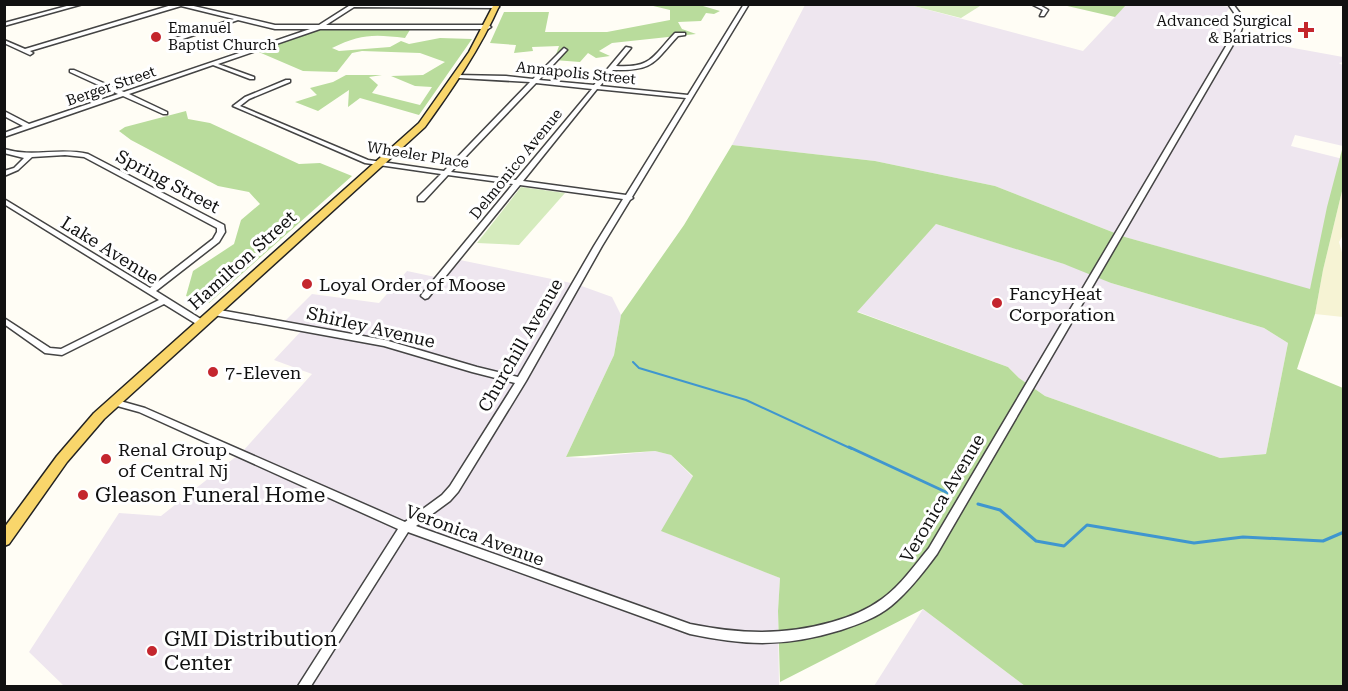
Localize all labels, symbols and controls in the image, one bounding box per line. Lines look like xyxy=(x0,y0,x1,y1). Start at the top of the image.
place label: Advanced Surgical & Bariatrics xyxy=(1157,12,1292,47)
place label: Emanuel Baptist Church xyxy=(168,19,277,54)
marker: Advanced Surgical & Bariatrics xyxy=(1297,21,1315,39)
marker: Emanuel Baptist Church xyxy=(149,30,163,44)
street label: Annapolis Street xyxy=(515,58,637,88)
street label: Berger Street xyxy=(64,62,159,110)
street label: Delmonico Avenue xyxy=(466,105,566,223)
street label: Wheeler Place xyxy=(366,138,470,172)
street label: Spring Street xyxy=(113,145,224,217)
street label: Hamilton Street xyxy=(184,206,300,314)
street label: Lake Avenue xyxy=(57,212,163,288)
place label: Loyal Order of Moose xyxy=(319,274,506,295)
street label: Churchill Avenue xyxy=(473,275,567,415)
marker: Loyal Order of Moose xyxy=(300,277,314,291)
place label: FancyHeat Corporation xyxy=(1009,283,1116,325)
marker: FancyHeat Corporation xyxy=(990,296,1004,310)
street label: Shirley Avenue xyxy=(305,302,437,352)
place label: 7-Eleven xyxy=(225,362,302,383)
marker: 7-Eleven xyxy=(206,365,220,379)
street label: Veronica Avenue xyxy=(895,430,989,566)
place label: Renal Group of Central Nj xyxy=(118,439,228,481)
marker: Renal Group of Central Nj xyxy=(99,452,113,466)
place label: Gleason Funeral Home xyxy=(95,483,325,507)
marker: Gleason Funeral Home xyxy=(76,488,90,502)
street label: Veronica Avenue xyxy=(403,500,547,570)
place label: GMI Distribution Center xyxy=(164,627,338,675)
marker: GMI Distribution Center xyxy=(145,644,159,658)

